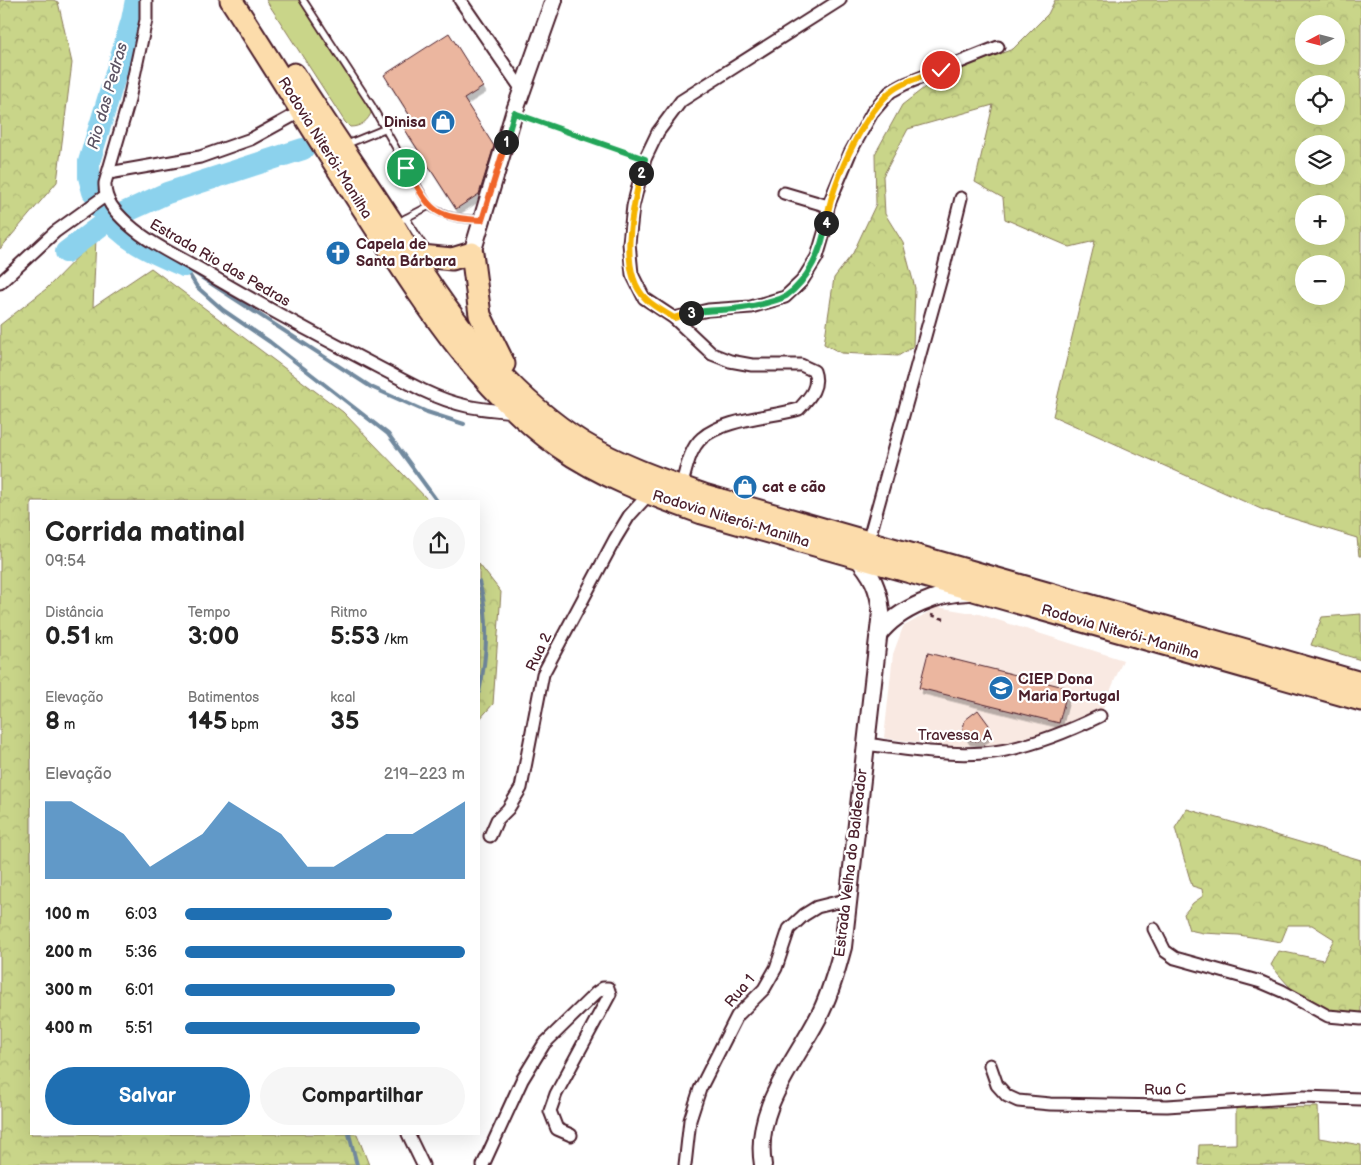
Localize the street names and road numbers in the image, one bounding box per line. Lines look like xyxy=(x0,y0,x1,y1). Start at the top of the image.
street label: Rodovia Niterói-Manilha xyxy=(274,74,376,222)
street label: Estrada Rio das Pedras xyxy=(146,215,294,311)
street label: Rodovia Niterói-Manilha xyxy=(650,486,812,552)
street label: Rodovia Niterói-Manilha xyxy=(1039,600,1201,664)
street label: Rua 2 xyxy=(522,630,556,674)
street label: Travessa A xyxy=(918,726,993,745)
street label: Estrada Velha do Baldeador xyxy=(830,767,872,958)
street label: Rua 1 xyxy=(721,971,759,1011)
street label: Rua C xyxy=(1144,1080,1187,1100)

